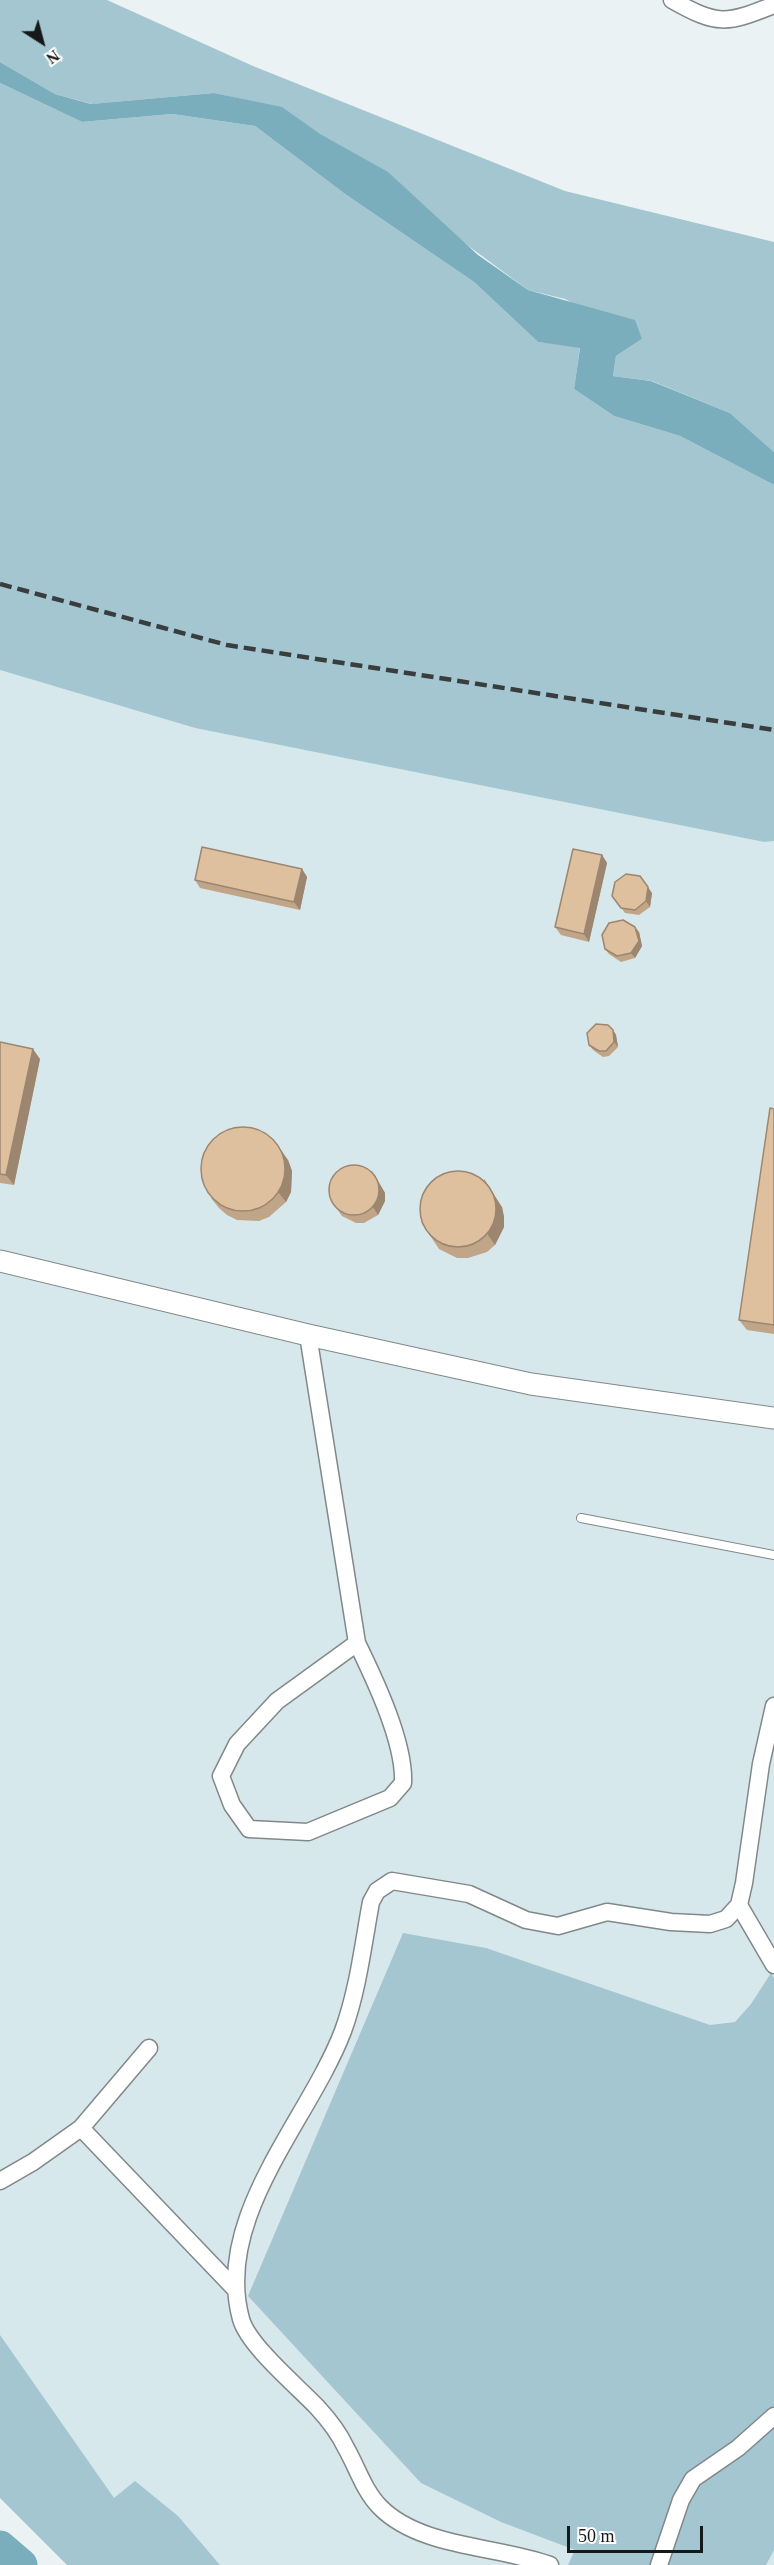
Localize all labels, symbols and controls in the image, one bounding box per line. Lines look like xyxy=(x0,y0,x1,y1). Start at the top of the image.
north arrow xyxy=(12,12,72,72)
text: N xyxy=(43,47,63,67)
scale bar xyxy=(570,2514,706,2552)
text: 50 m xyxy=(578,2526,615,2546)

